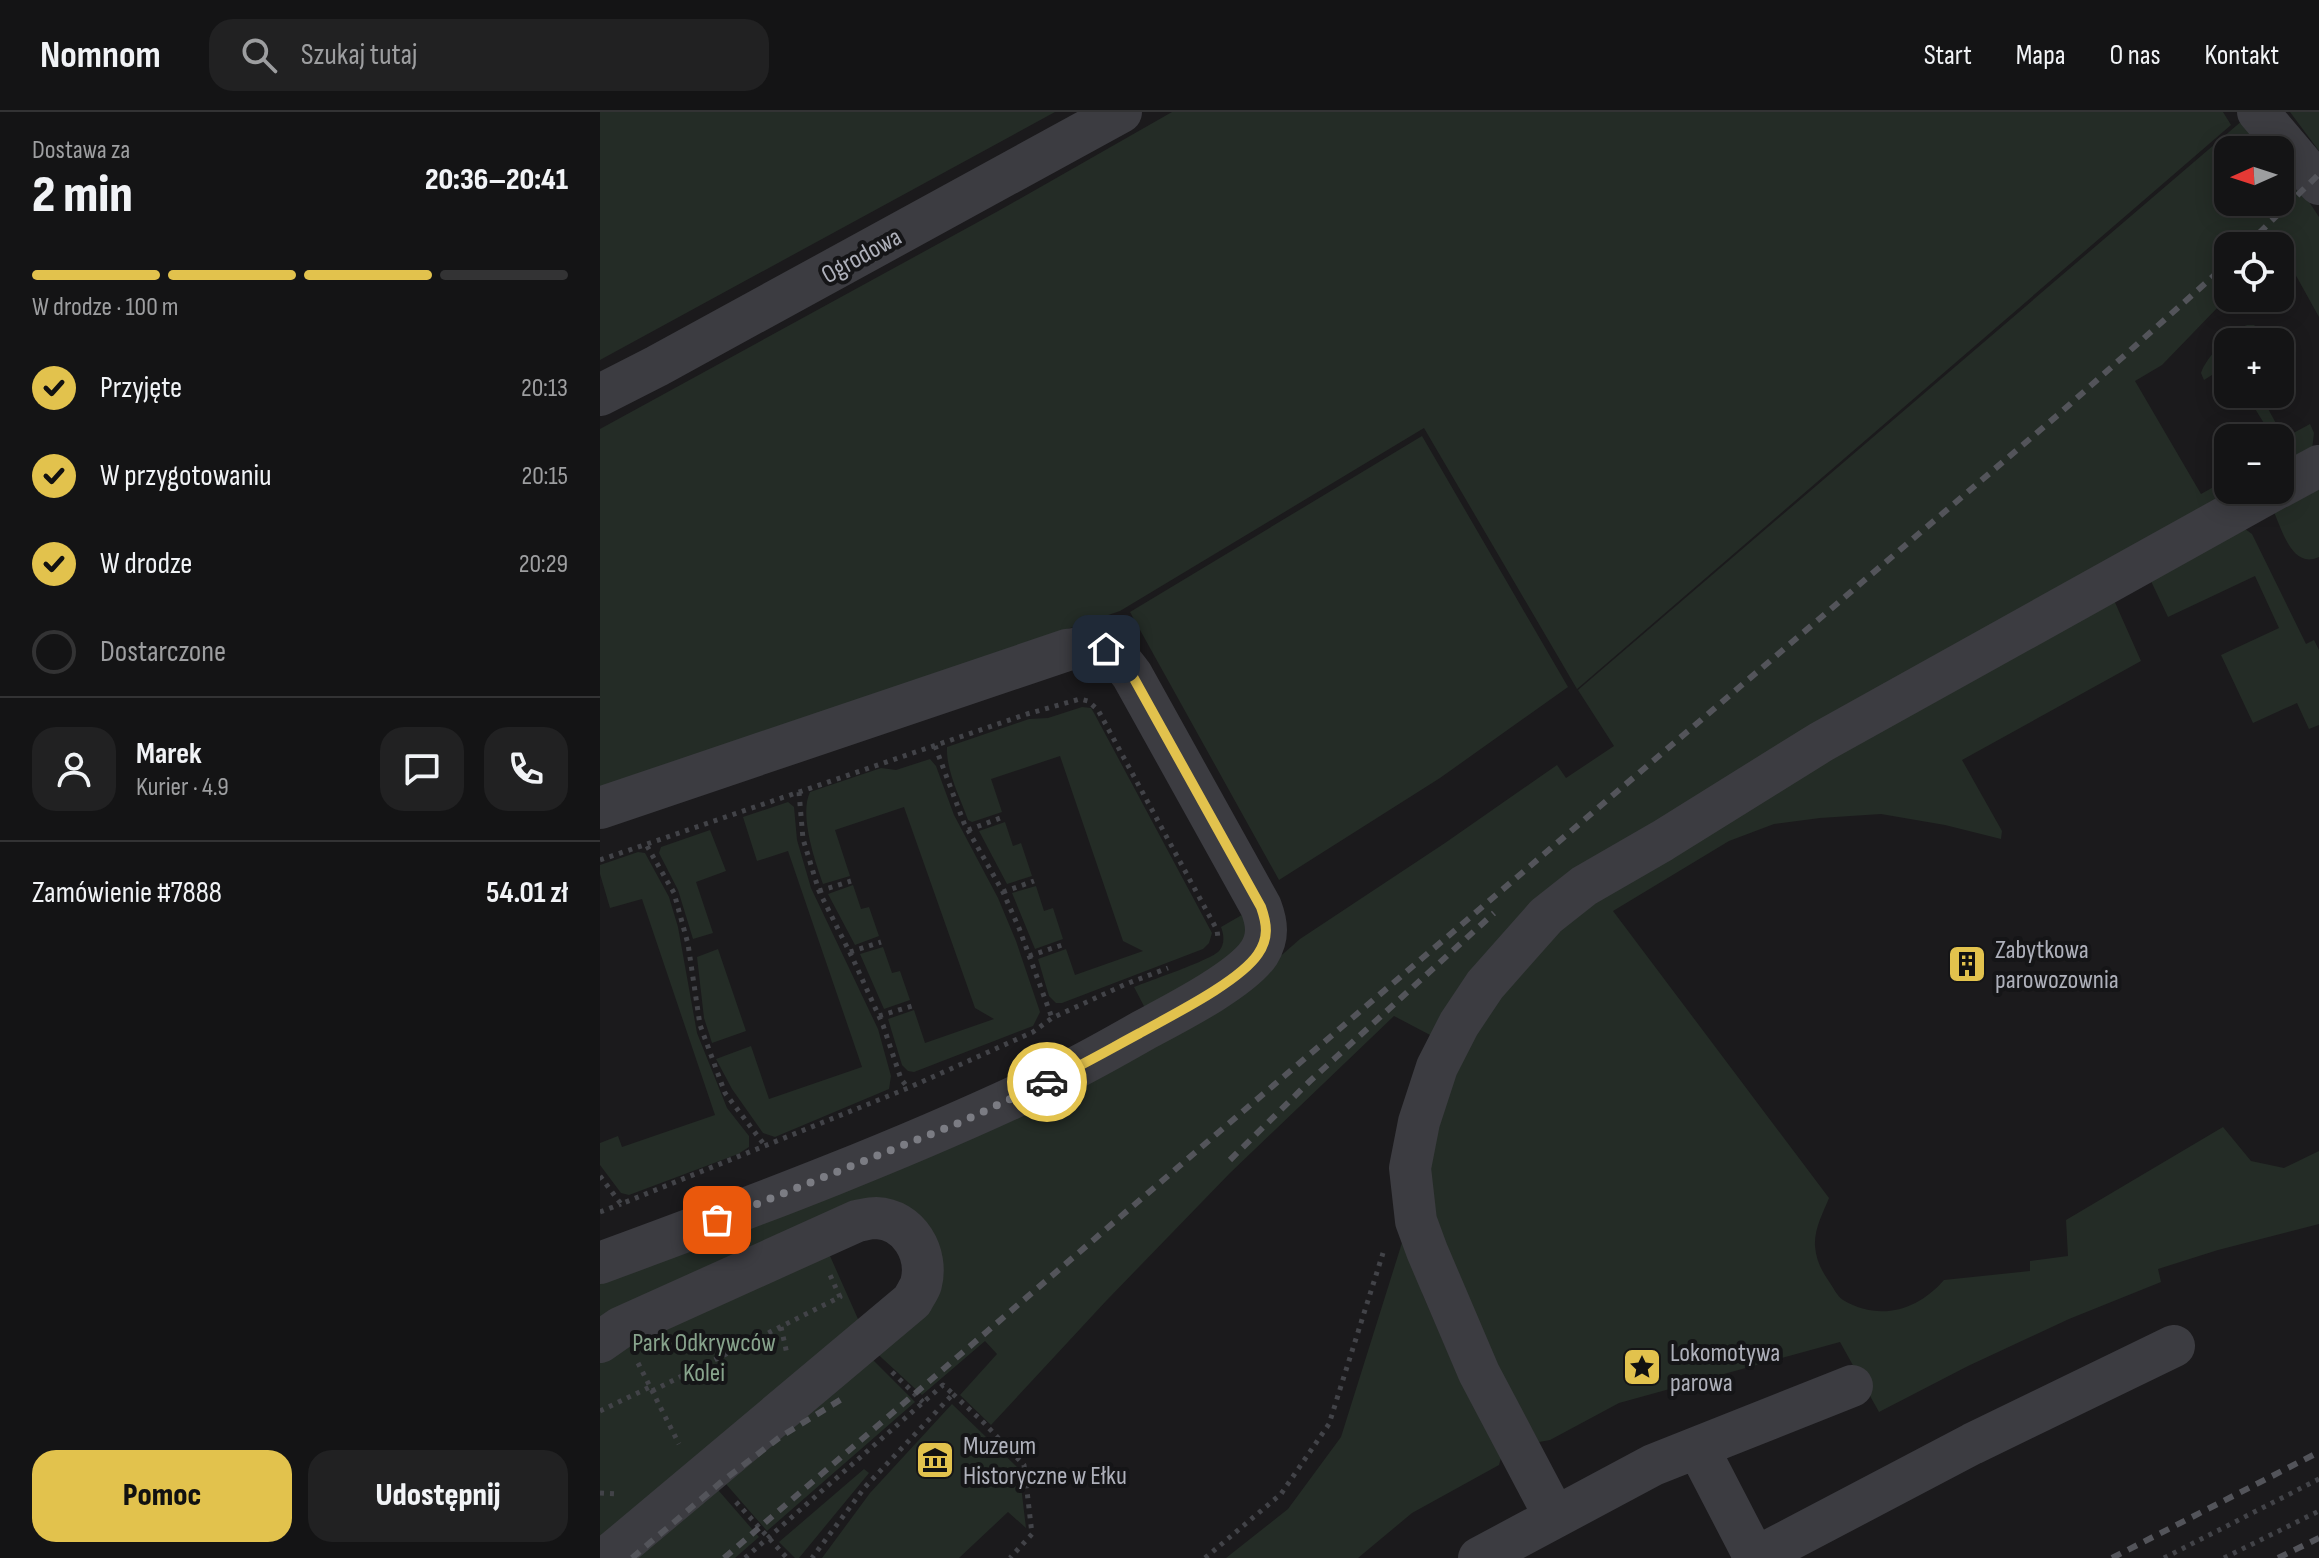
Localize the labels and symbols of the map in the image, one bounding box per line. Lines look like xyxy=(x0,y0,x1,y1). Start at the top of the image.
north arrow xyxy=(2214,136,2294,216)
street label: Ogrodowa xyxy=(816,222,907,291)
pin xyxy=(1072,615,1140,683)
place label: Zabytkowa parowozownia xyxy=(1995,935,2119,996)
building icon: Zabytkowa parowozownia xyxy=(1946,943,1988,985)
courier xyxy=(1007,1042,1087,1122)
pin xyxy=(683,1186,751,1254)
park label: Park Odkrywców Kolei xyxy=(632,1328,776,1389)
place label: Lokomotywa parowa xyxy=(1670,1338,1780,1399)
place icon: Lokomotywa parowa xyxy=(1621,1346,1663,1388)
place label: Muzeum Historyczne w Ełku xyxy=(963,1431,1127,1492)
museum icon: Muzeum Historyczne w Ełku xyxy=(914,1439,956,1481)

